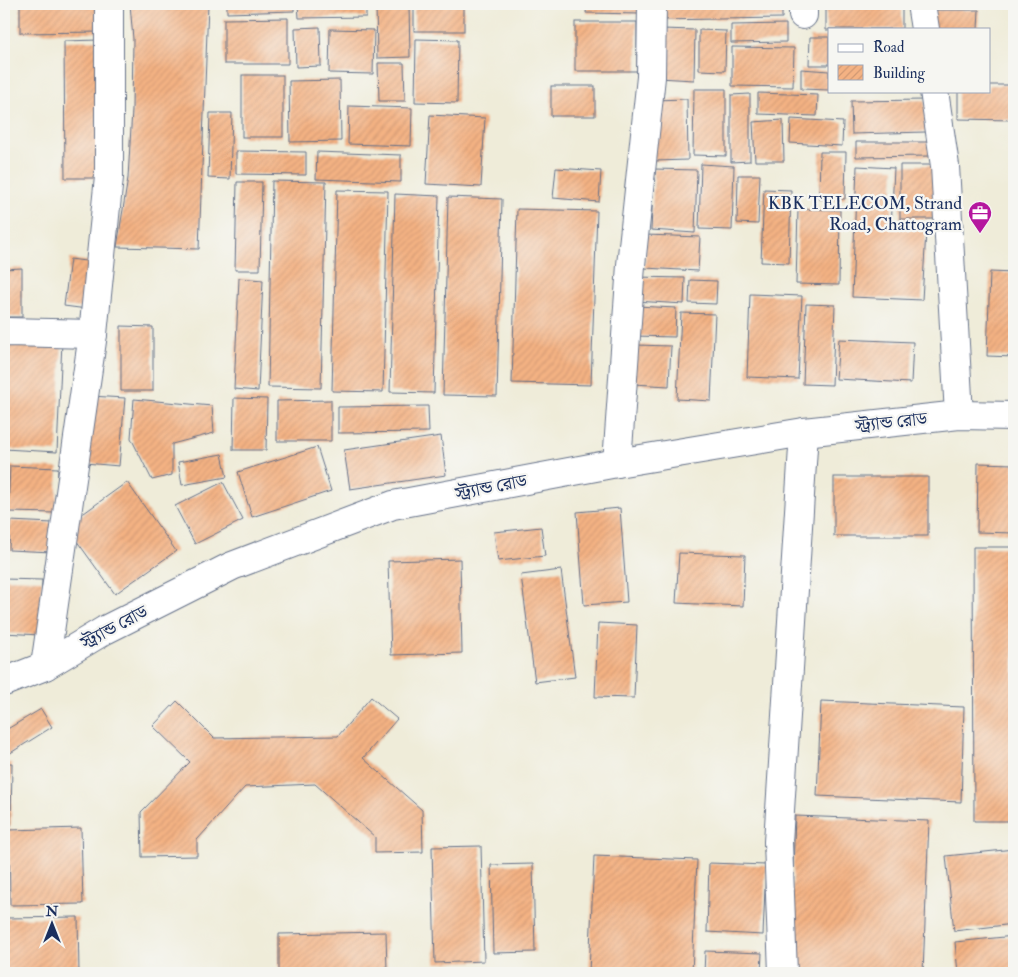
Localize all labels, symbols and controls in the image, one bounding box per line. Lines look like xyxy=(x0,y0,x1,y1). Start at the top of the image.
legend xyxy=(828,28,990,92)
text: Road xyxy=(873,38,905,57)
text: Building xyxy=(873,64,925,83)
place label: KBK TELECOM, Strand Road, Chattogram xyxy=(768,192,962,236)
office icon: KBK TELECOM, Strand Road, Chattogram xyxy=(967,200,993,234)
street label: স্ট্র্যান্ড রোড xyxy=(853,407,929,438)
street label: স্ট্র্যান্ড রোড xyxy=(452,469,530,506)
street label: স্ট্র্যান্ড রোড xyxy=(76,600,152,655)
north arrow xyxy=(28,900,78,950)
text: N xyxy=(45,903,59,920)

